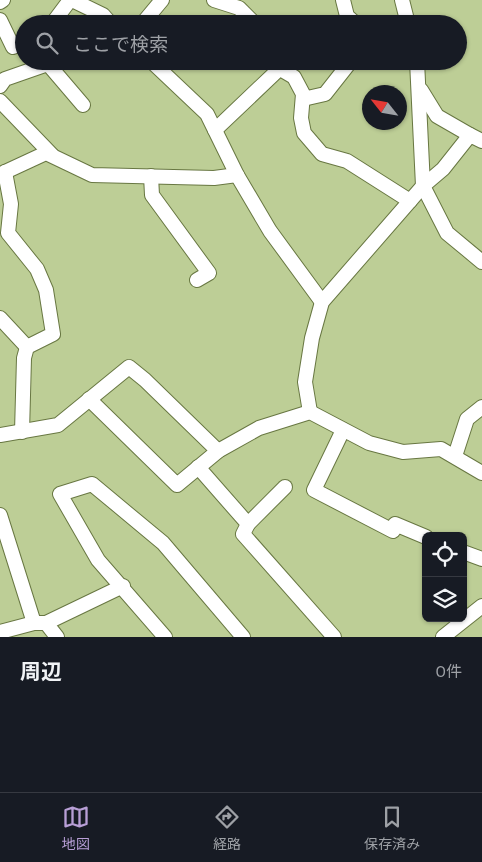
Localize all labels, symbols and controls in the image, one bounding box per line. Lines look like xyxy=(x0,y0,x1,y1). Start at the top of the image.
search box xyxy=(15,15,467,70)
icon: search xyxy=(33,29,61,57)
text: ここで検索 xyxy=(73,32,168,55)
north arrow xyxy=(362,85,407,130)
map controls xyxy=(422,532,467,622)
button: locate xyxy=(422,532,467,577)
button: layers xyxy=(422,577,467,622)
text: 周辺 xyxy=(20,658,62,683)
text: 0件 xyxy=(436,661,462,680)
tab: 地図 xyxy=(62,803,90,853)
tab: 経路 xyxy=(213,803,241,853)
tab: 保存済み xyxy=(364,803,420,853)

